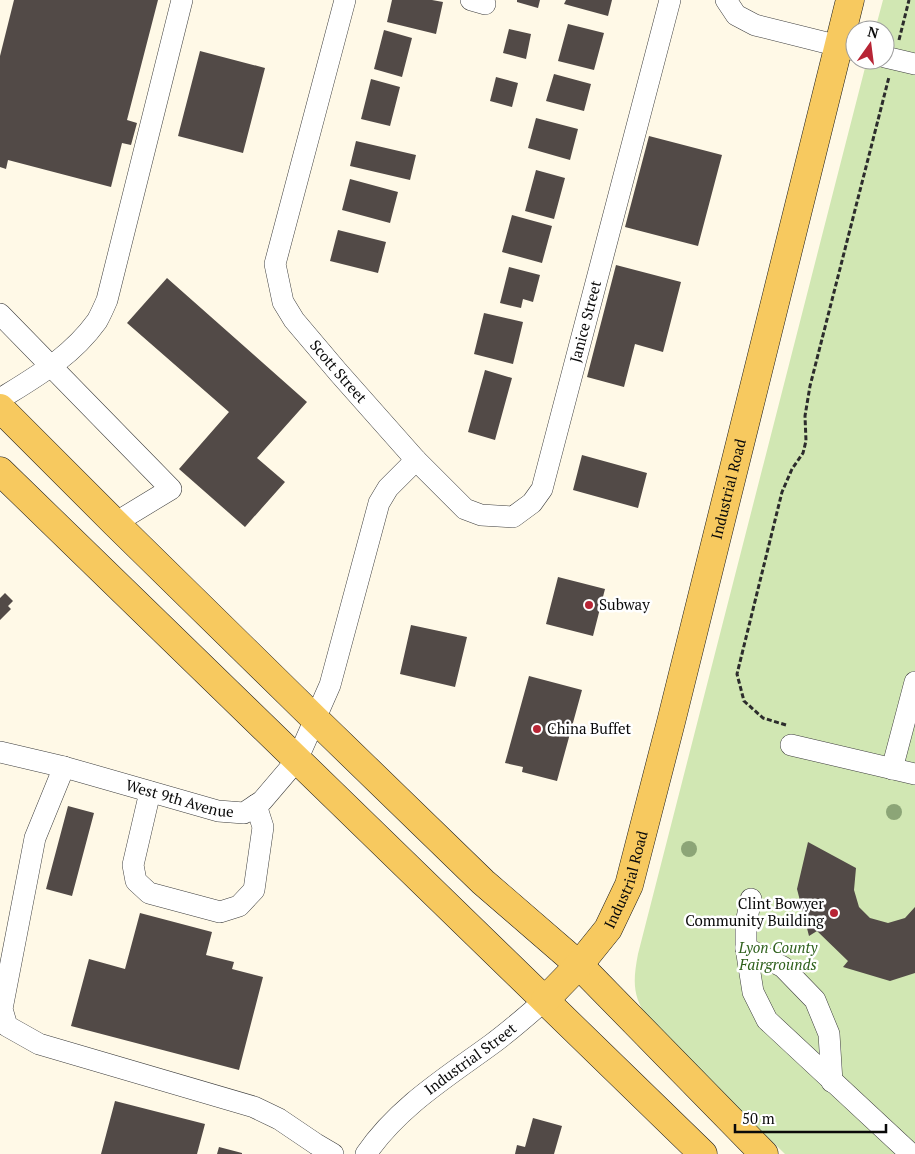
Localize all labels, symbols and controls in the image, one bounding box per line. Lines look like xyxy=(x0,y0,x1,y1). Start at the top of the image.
north arrow xyxy=(845,20,895,70)
text: N xyxy=(866,21,881,42)
street label: Janice Street xyxy=(565,278,605,365)
street label: Scott Street xyxy=(306,335,372,407)
street label: Industrial Road xyxy=(706,437,750,541)
place label: Subway xyxy=(599,594,650,614)
marker: Subway xyxy=(583,599,595,611)
place label: China Buffet xyxy=(547,718,631,738)
marker: China Buffet xyxy=(531,723,543,735)
street label: West 9th Avenue xyxy=(124,774,235,821)
street label: Industrial Road xyxy=(599,828,652,931)
place label: Clint Bowyer Community Building xyxy=(685,893,825,930)
marker: Clint Bowyer Community Building xyxy=(828,907,840,919)
park label: Lyon County Fairgrounds xyxy=(738,937,819,974)
street label: Industrial Street xyxy=(420,1018,521,1099)
scale bar xyxy=(735,1102,886,1134)
text: 50 m xyxy=(742,1108,775,1128)

